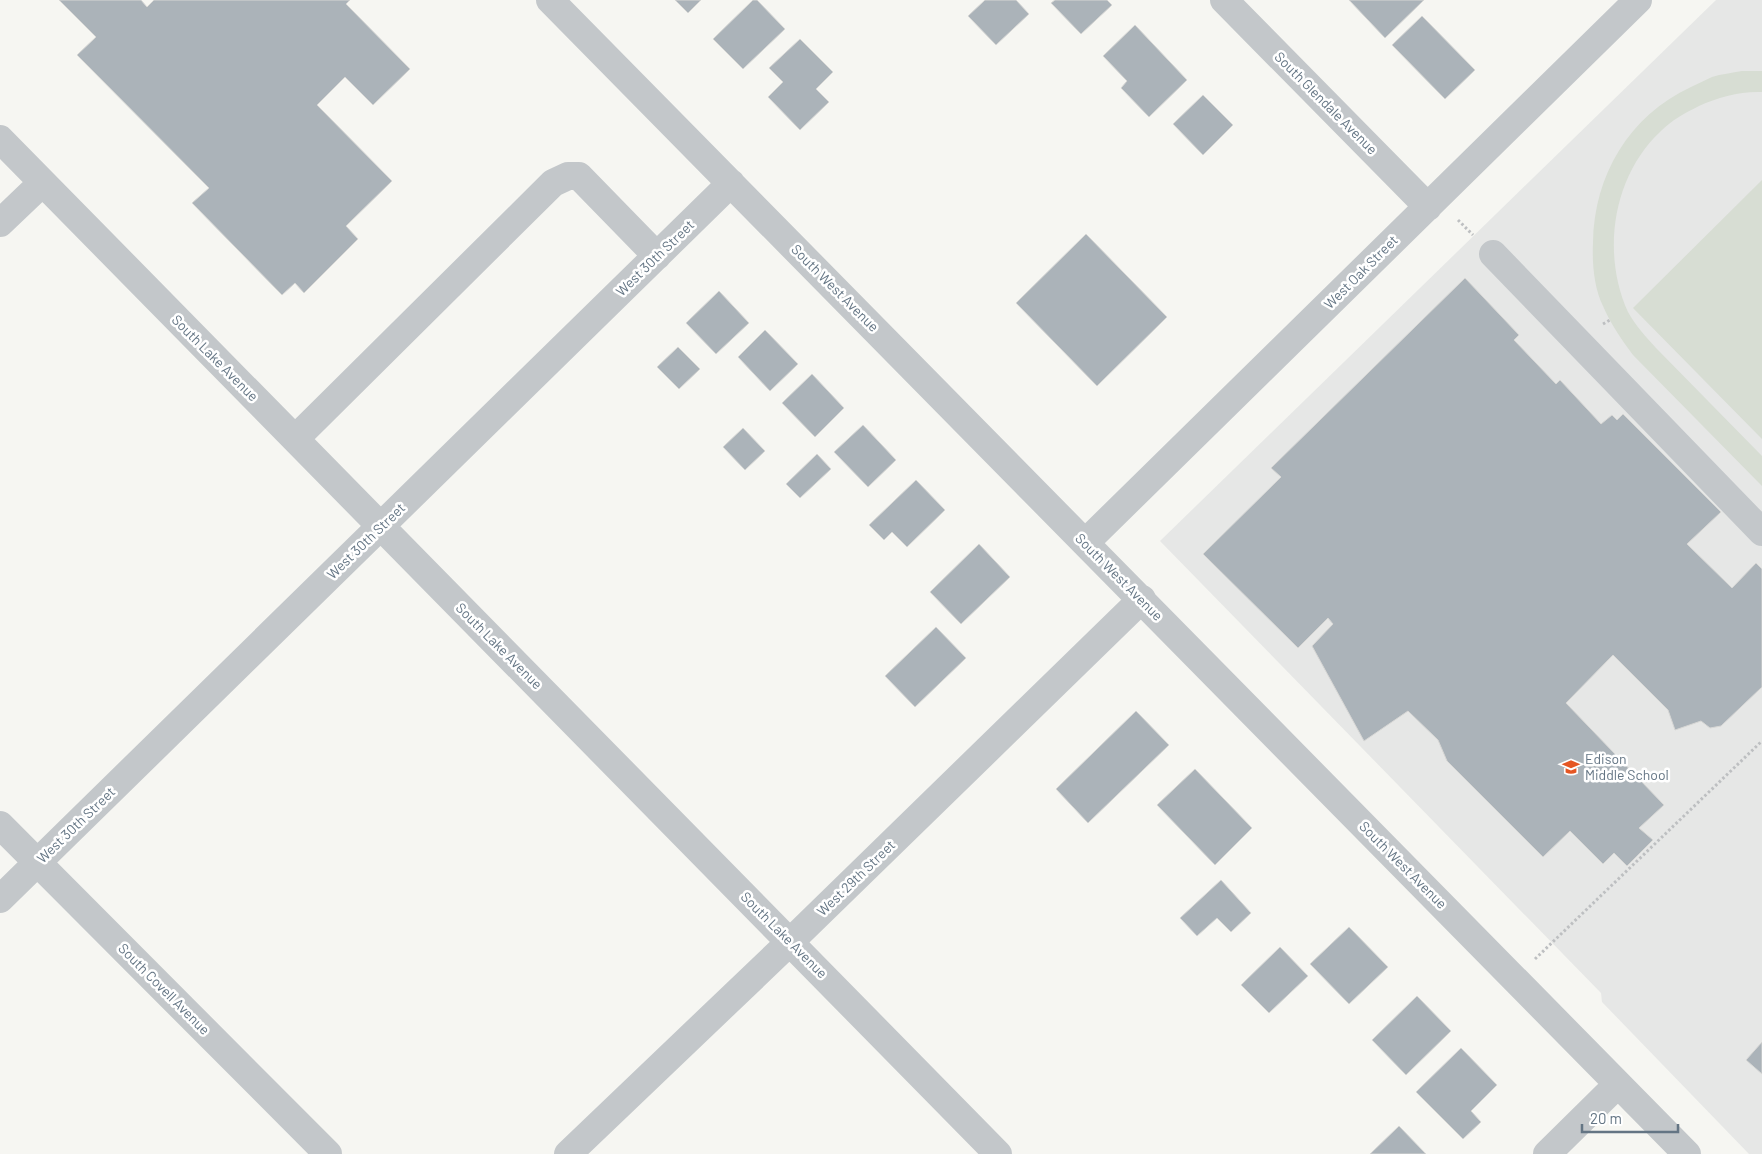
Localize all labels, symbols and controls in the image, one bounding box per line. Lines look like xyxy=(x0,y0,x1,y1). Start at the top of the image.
street label: South Glendale Avenue xyxy=(1271,48,1381,158)
street label: West 30th Street xyxy=(612,216,697,299)
street label: West Oak Street xyxy=(1320,231,1401,312)
street label: South West Avenue xyxy=(788,240,883,335)
street label: South Lake Avenue xyxy=(169,311,262,404)
street label: West 30th Street xyxy=(323,499,408,582)
street label: South West Avenue xyxy=(1072,529,1167,624)
street label: South Lake Avenue xyxy=(453,599,546,692)
place label: Edison Middle School xyxy=(1585,750,1669,783)
school or university icon: Edison Middle School xyxy=(1561,757,1581,777)
street label: West 30th Street xyxy=(33,783,118,866)
street label: South West Avenue xyxy=(1356,817,1451,912)
street label: West 29th Street xyxy=(813,836,898,919)
street label: South Lake Avenue xyxy=(738,888,831,981)
street label: South Covell Avenue xyxy=(115,939,214,1038)
scale bar xyxy=(1582,1102,1678,1134)
text: 20 m xyxy=(1590,1109,1622,1127)

